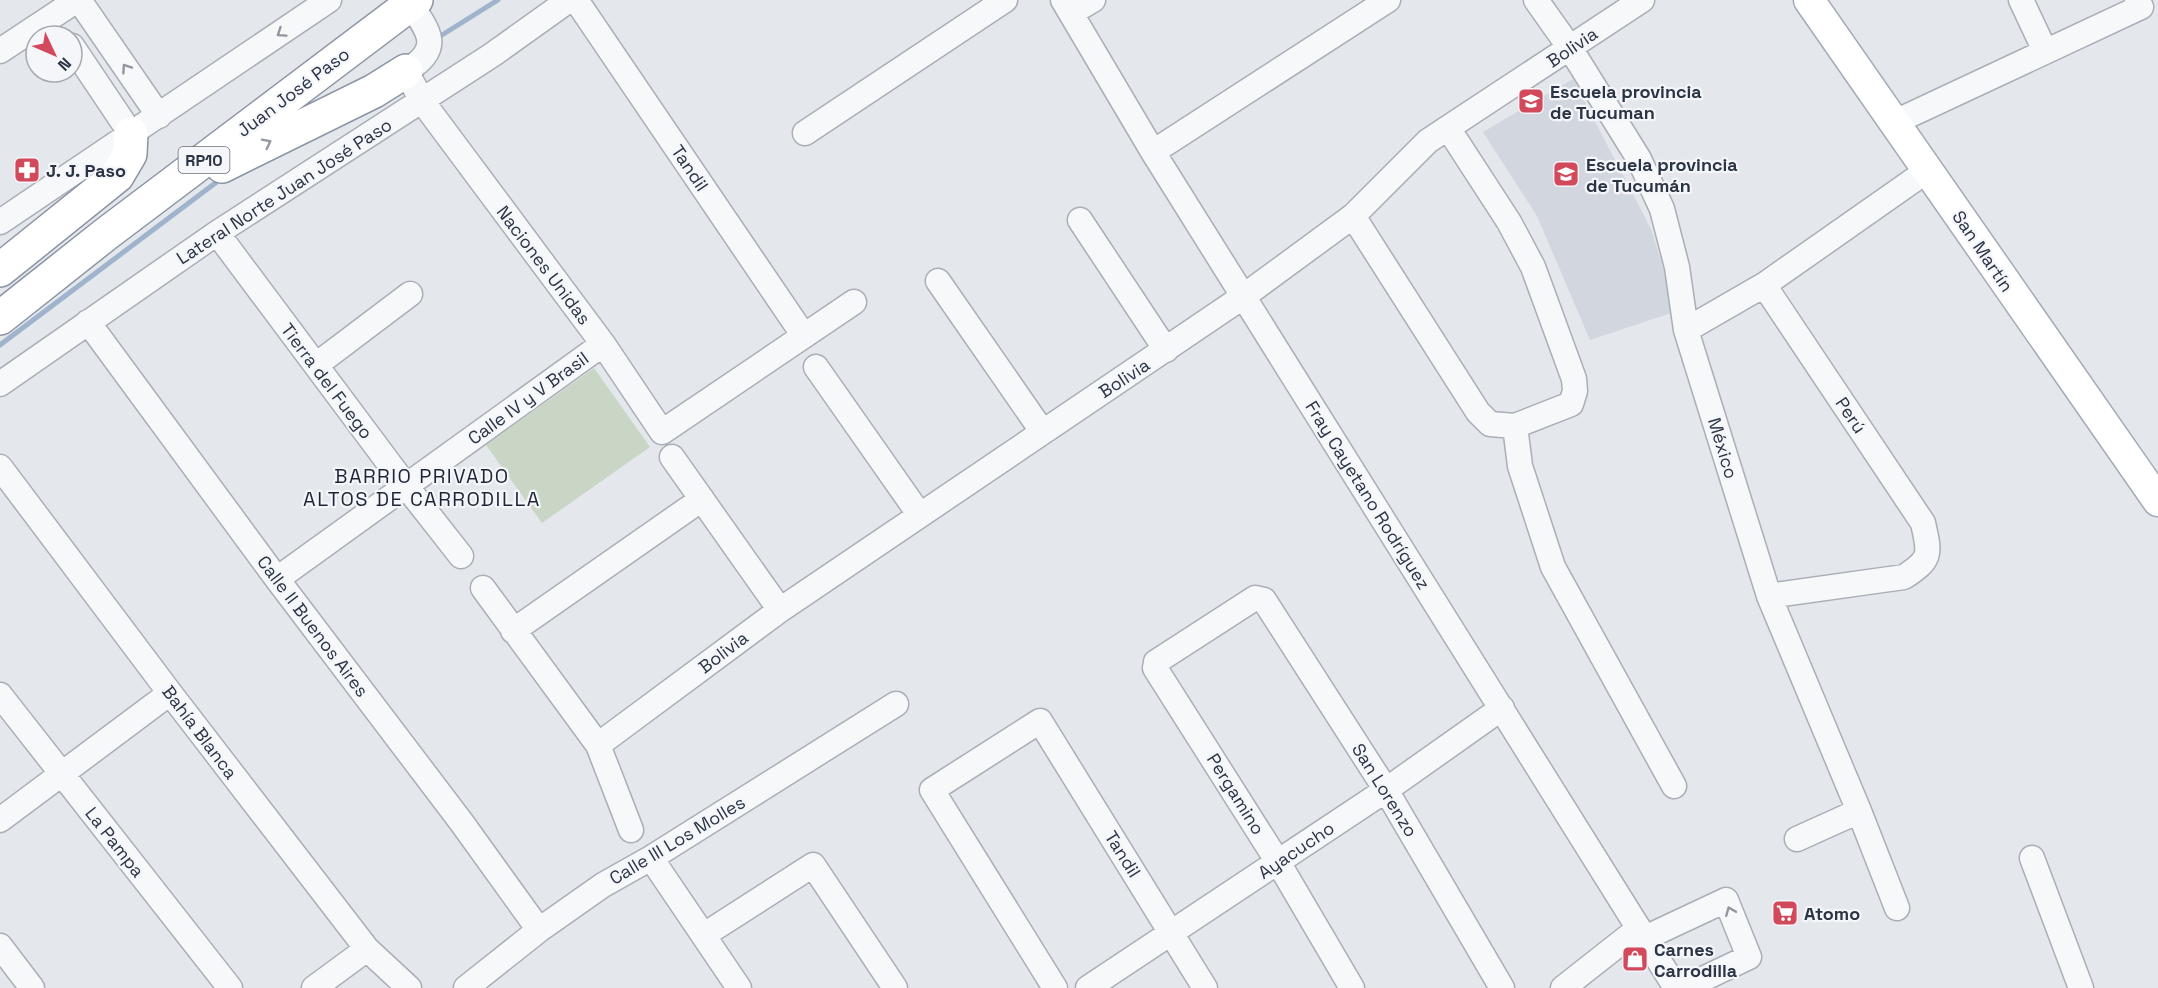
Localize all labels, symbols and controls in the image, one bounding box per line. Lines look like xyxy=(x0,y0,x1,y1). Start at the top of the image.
street label: Bolivia xyxy=(1542,22,1602,72)
north arrow xyxy=(24,24,84,84)
one-way arrow xyxy=(276,26,287,37)
street label: Juan José Paso xyxy=(232,42,354,142)
text: N xyxy=(53,53,76,75)
one-way arrow xyxy=(122,64,133,75)
place label: Escuela provincia de Tucuman xyxy=(1550,80,1702,124)
school or university icon: Escuela provincia de Tucuman xyxy=(1516,86,1546,116)
street label: Lateral Norte Juan José Paso xyxy=(172,113,396,269)
one-way arrow xyxy=(260,139,271,150)
street label: Tandil xyxy=(666,141,714,195)
road number: RP10 xyxy=(178,147,230,173)
place label: Escuela provincia de Tucumán xyxy=(1586,153,1738,197)
pharmacy icon: J. J. Paso xyxy=(12,155,42,185)
place label: J. J. Paso xyxy=(46,159,126,182)
school or university icon: Escuela provincia de Tucumán xyxy=(1551,159,1581,189)
street label: Naciones Unidas xyxy=(492,201,596,329)
street label: San Martín xyxy=(1947,206,2019,296)
street label: Tierra del Fuego xyxy=(276,319,378,443)
street label: Calle IV y V Brasil xyxy=(463,346,593,450)
street label: Bolivia xyxy=(1094,353,1154,403)
street label: Perú xyxy=(1831,392,1871,438)
street label: Fray Cayetano Rodríguez xyxy=(1301,397,1435,593)
street label: México xyxy=(1703,415,1743,481)
district label: BARRIO PRIVADO ALTOS DE CARRODILLA xyxy=(303,463,541,512)
street label: Calle II Buenos Aires xyxy=(252,551,374,701)
street label: Bolivia xyxy=(694,626,752,678)
street label: Bahía Blanca xyxy=(157,681,243,783)
street label: San Lorenzo xyxy=(1347,739,1423,841)
street label: Pergamino xyxy=(1202,749,1270,839)
street label: Calle III Los Molles xyxy=(605,790,749,890)
street label: La Pampa xyxy=(80,802,150,882)
street label: Ayacucho xyxy=(1253,816,1339,884)
street label: Tandil xyxy=(1100,826,1146,882)
supermarket icon: Atomo xyxy=(1770,898,1800,928)
place label: Atomo xyxy=(1804,902,1860,925)
one-way arrow xyxy=(1725,906,1737,917)
place label: Carnes Carrodilla xyxy=(1654,938,1738,982)
shop icon: Carnes Carrodilla xyxy=(1620,944,1650,974)

